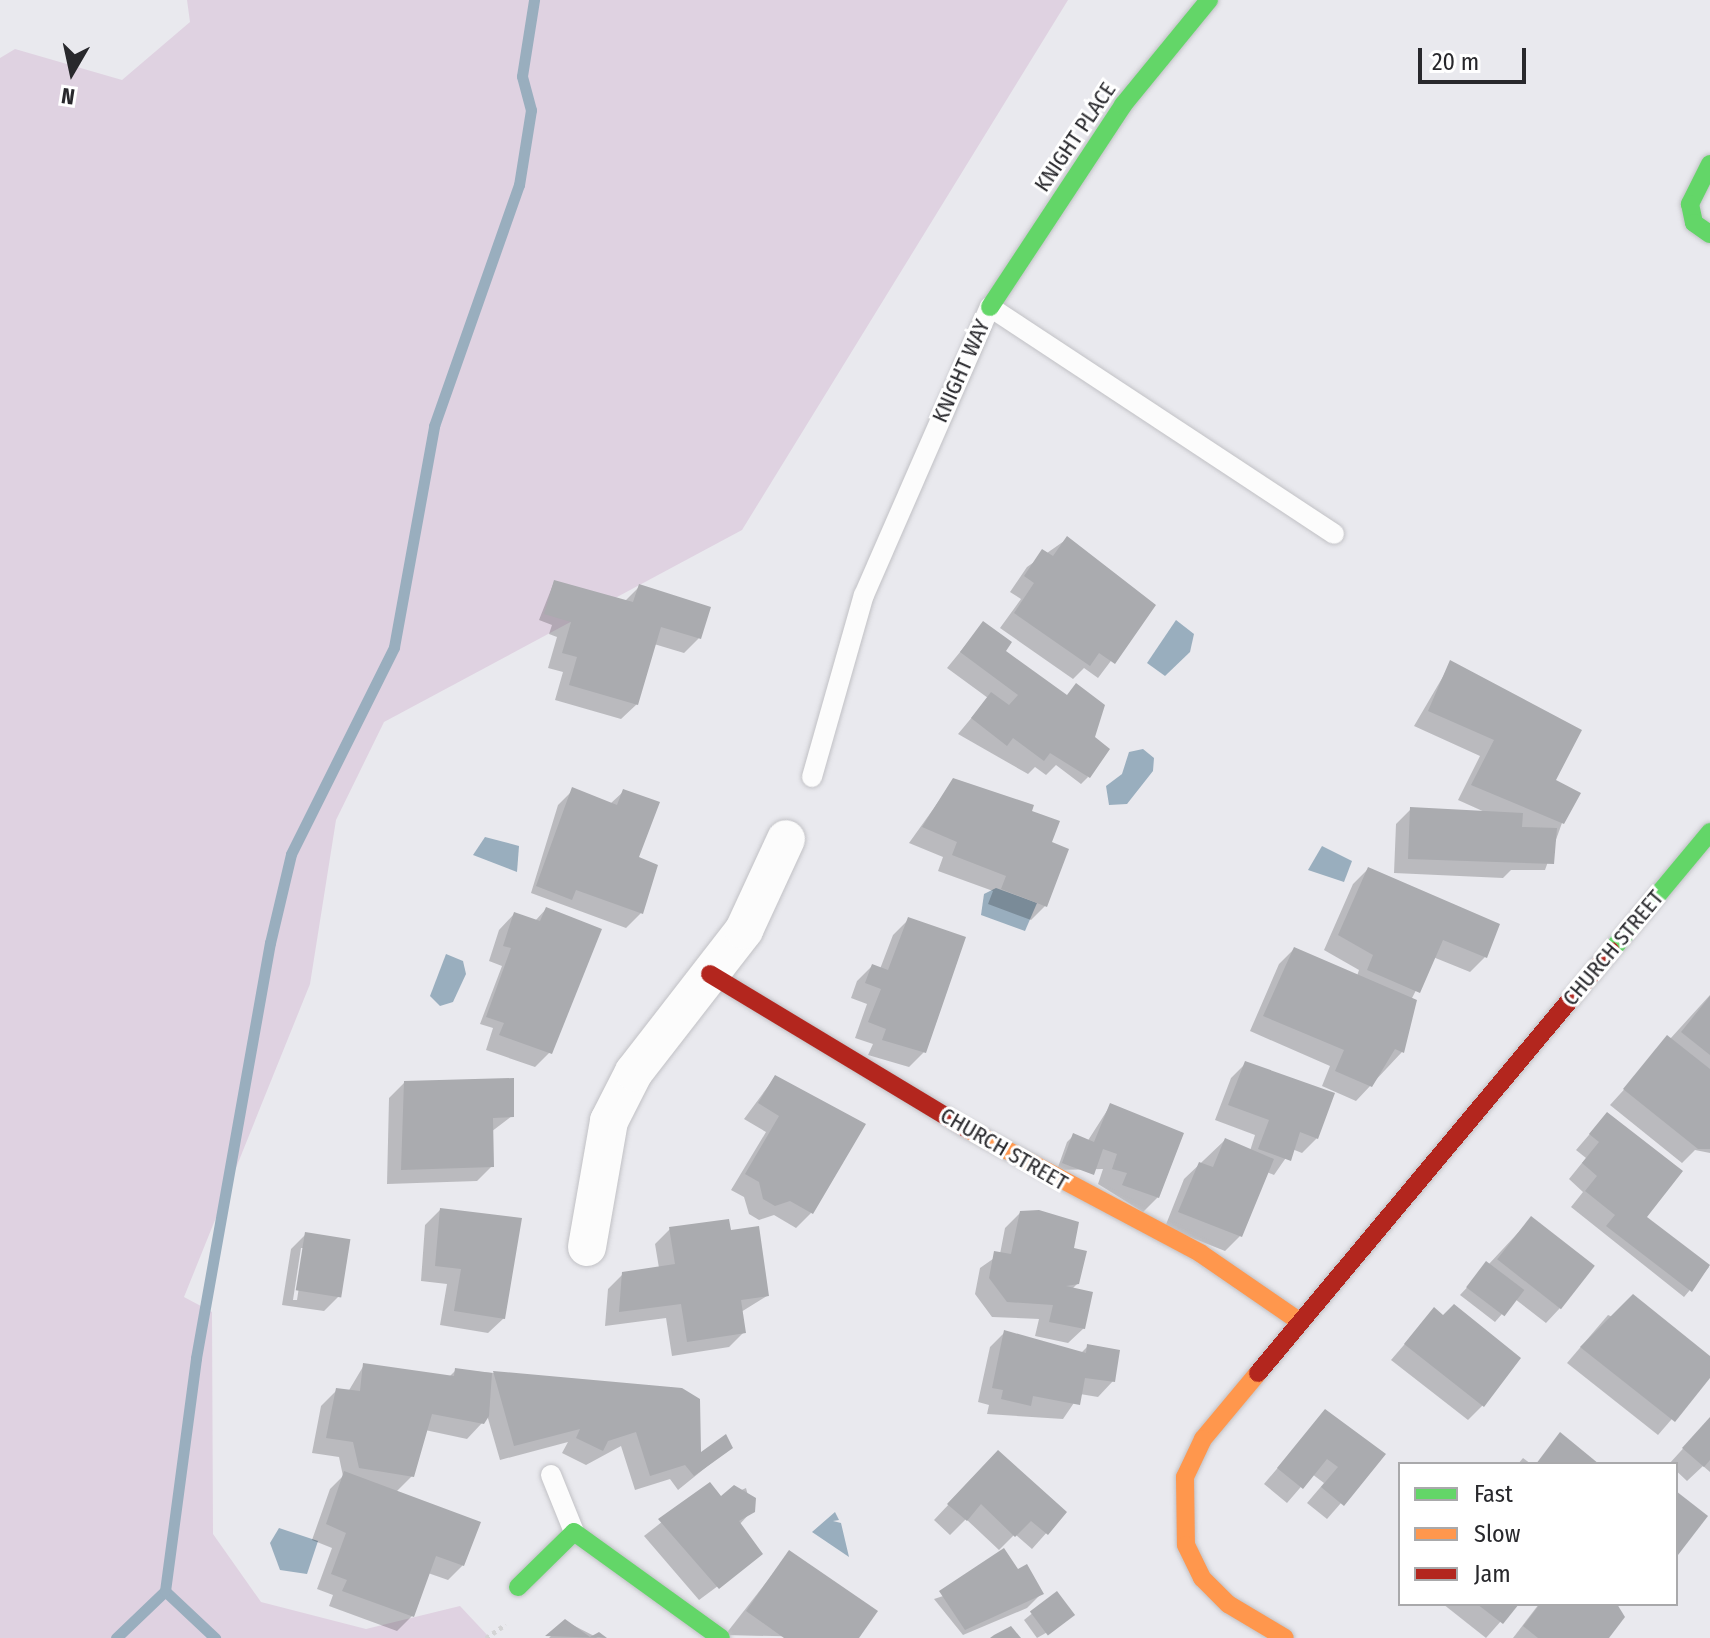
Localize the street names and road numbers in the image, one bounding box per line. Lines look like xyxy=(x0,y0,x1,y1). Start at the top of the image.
street label: KNIGHT PLACE xyxy=(1029,77,1121,197)
street label: KNIGHT WAY xyxy=(927,315,995,427)
street label: CHURCH STREET xyxy=(1557,885,1669,1011)
street label: CHURCH STREET xyxy=(936,1102,1072,1196)

